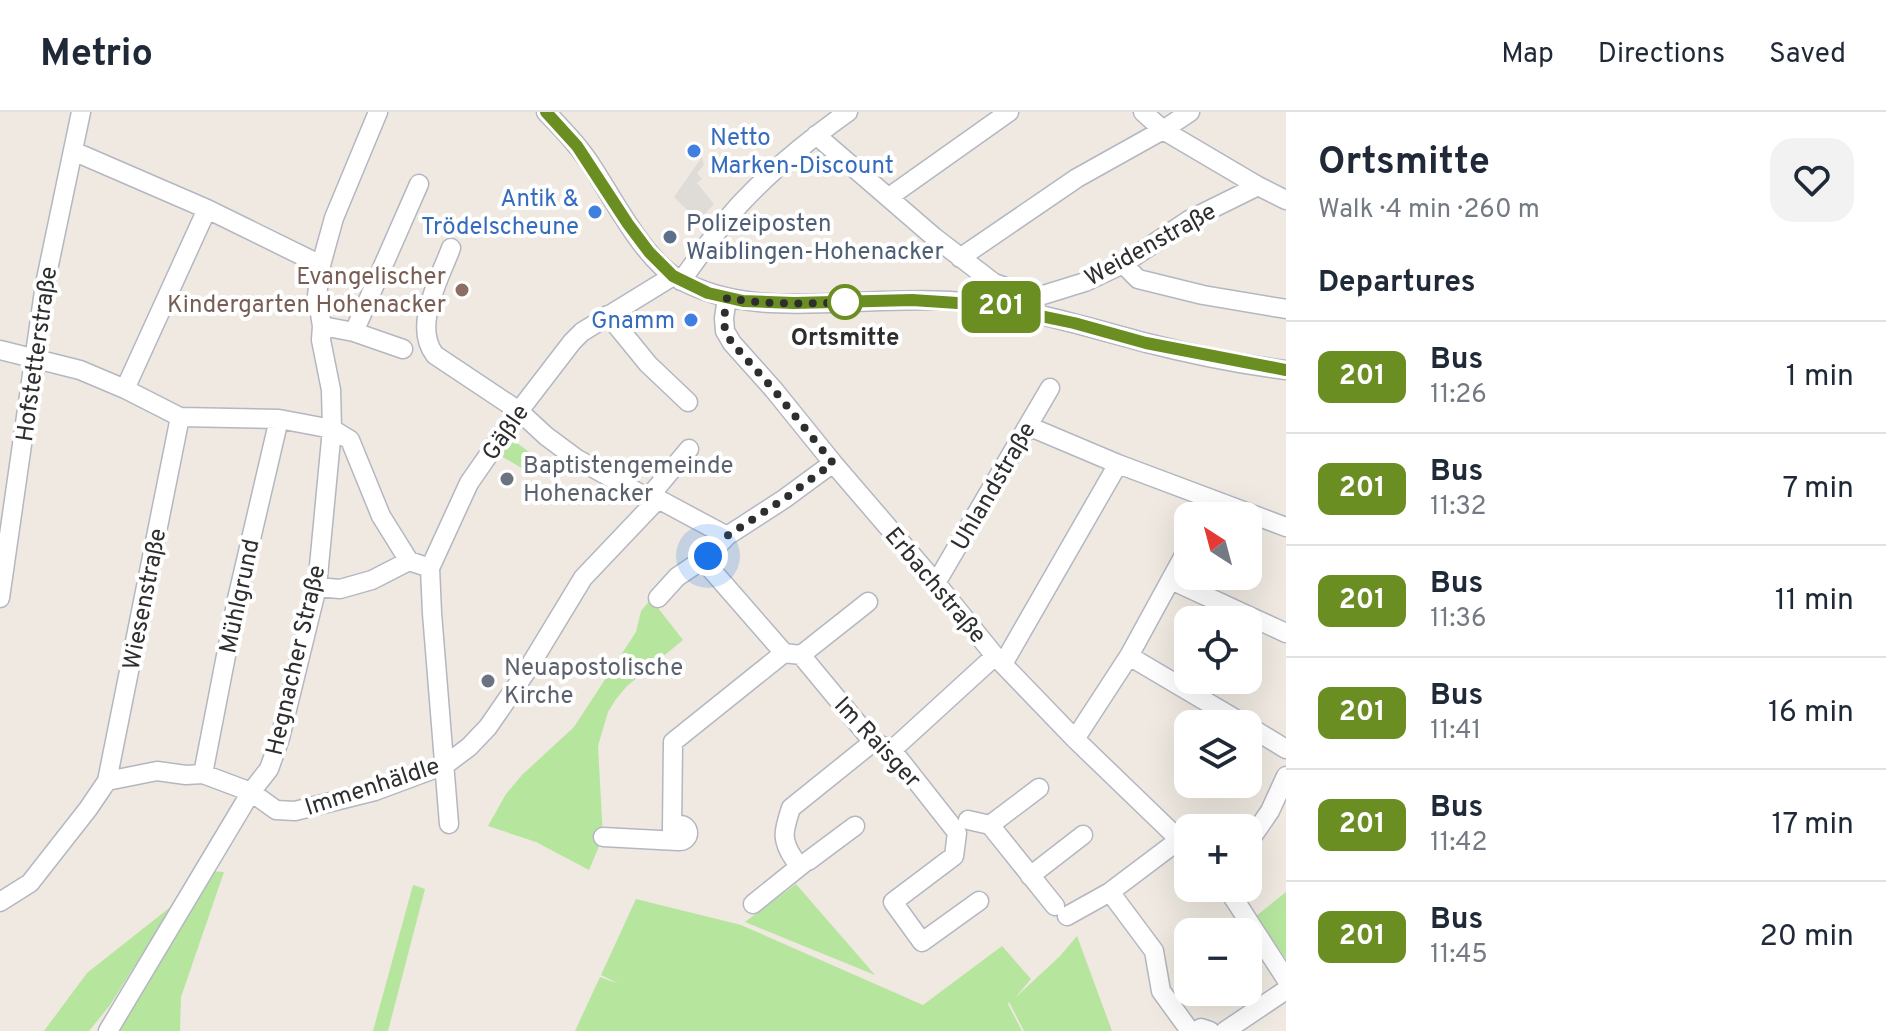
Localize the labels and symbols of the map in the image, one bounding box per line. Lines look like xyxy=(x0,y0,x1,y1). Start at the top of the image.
place label: Netto Marken-Discount xyxy=(710,124,894,182)
marker: Netto Marken-Discount xyxy=(685,142,703,160)
place label: Antik & Trödelscheune xyxy=(421,185,579,243)
street label: Weidenstraße xyxy=(1080,197,1222,294)
marker: Antik & Trödelscheune xyxy=(586,203,604,221)
place label: Polizeiposten Waiblingen-Hohenacker xyxy=(686,210,944,268)
marker: Polizeiposten Waiblingen-Hohenacker xyxy=(661,228,679,246)
place label: Evangelischer Kindergarten Hohenacker xyxy=(167,263,446,321)
street label: Hofstetterstraße xyxy=(11,265,65,444)
marker: Evangelischer Kindergarten Hohenacker xyxy=(453,281,471,299)
line badge: 201 xyxy=(955,281,1047,333)
marker: Ortsmitte xyxy=(828,285,862,319)
place label: Gnamm xyxy=(591,307,675,337)
marker: Gnamm xyxy=(682,311,700,329)
place label: Ortsmitte xyxy=(791,324,899,354)
street label: Gäßle xyxy=(477,399,537,467)
street label: Uhlandstraße xyxy=(946,417,1044,557)
place label: Baptistengemeinde Hohenacker xyxy=(523,452,733,510)
marker: Baptistengemeinde Hohenacker xyxy=(498,470,516,488)
north arrow xyxy=(1174,502,1262,590)
street label: Erbachstraße xyxy=(877,522,992,651)
street label: Wiesenstraße xyxy=(118,526,174,673)
street label: Mühlgrund xyxy=(214,536,268,656)
your location xyxy=(688,536,728,576)
street label: Hegnacher Straße xyxy=(260,562,333,759)
place label: Neuapostolische Kirche xyxy=(504,654,683,712)
marker: Neuapostolische Kirche xyxy=(479,672,497,690)
street label: Im Raisger xyxy=(827,691,926,795)
street label: Immenhäldle xyxy=(301,752,444,824)

